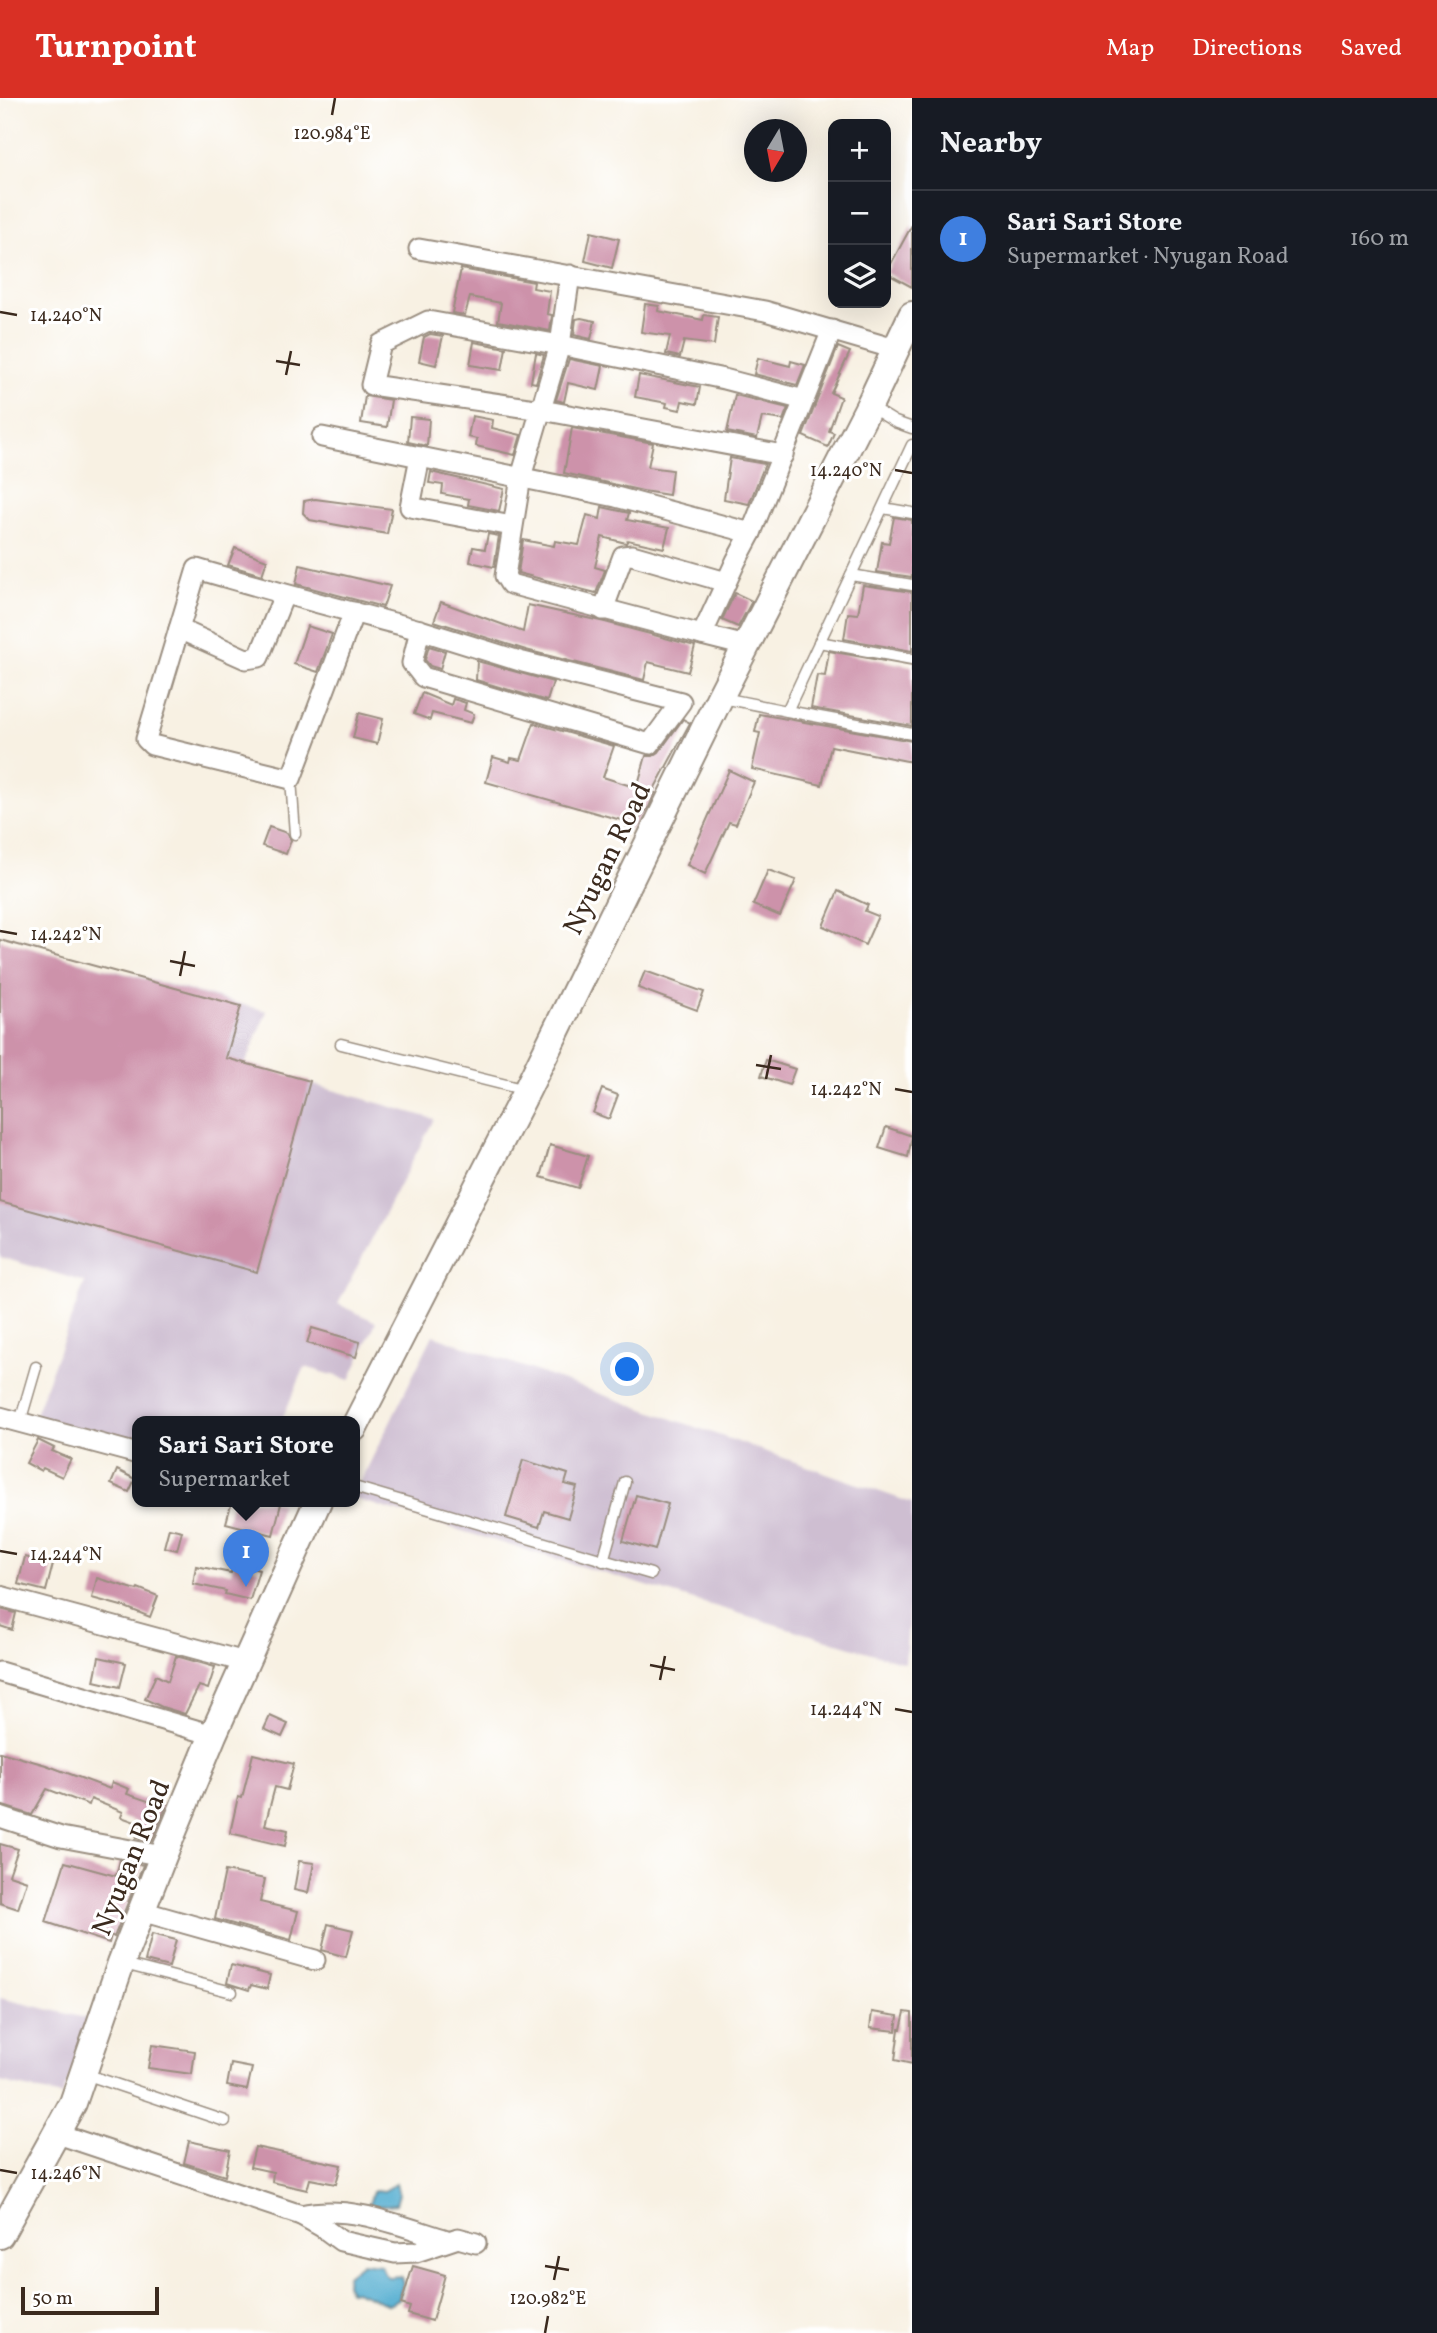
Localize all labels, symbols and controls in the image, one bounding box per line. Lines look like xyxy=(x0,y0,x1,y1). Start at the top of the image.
text: Turnpoint xyxy=(35,26,197,72)
text: Map xyxy=(1106,32,1154,66)
text: Directions xyxy=(1192,32,1302,66)
text: Saved xyxy=(1340,32,1402,66)
north arrow xyxy=(744,119,807,182)
map controls xyxy=(828,119,891,308)
button: + xyxy=(828,119,891,182)
text: 120.984°E xyxy=(293,122,371,147)
text: Nearby xyxy=(940,123,1042,165)
button: − xyxy=(828,182,891,245)
text: Sari Sari Store xyxy=(1007,205,1182,241)
text: 1 xyxy=(958,223,968,255)
text: 160 m xyxy=(1350,223,1409,255)
text: Supermarket · Nyugan Road xyxy=(1007,241,1289,273)
button: layers xyxy=(828,245,891,308)
text: 14.240°N xyxy=(30,304,102,329)
text: 14.240°N xyxy=(810,459,882,484)
street label: Nyugan Road xyxy=(554,776,662,942)
text: 14.242°N xyxy=(30,923,102,948)
text: 14.242°N xyxy=(810,1078,882,1103)
your location xyxy=(610,1352,644,1386)
popup xyxy=(132,1416,360,1507)
text: Sari Sari Store xyxy=(158,1428,334,1464)
text: Supermarket xyxy=(158,1464,290,1496)
pin: 1 xyxy=(223,1529,269,1587)
text: 14.244°N xyxy=(30,1543,102,1568)
text: 14.244°N xyxy=(810,1698,882,1723)
street label: Nyugan Road xyxy=(83,1774,181,1942)
text: 14.246°N xyxy=(31,2162,101,2187)
scale bar xyxy=(21,2284,159,2316)
text: 50 m xyxy=(32,2286,73,2312)
text: 120.982°E xyxy=(510,2287,587,2312)

